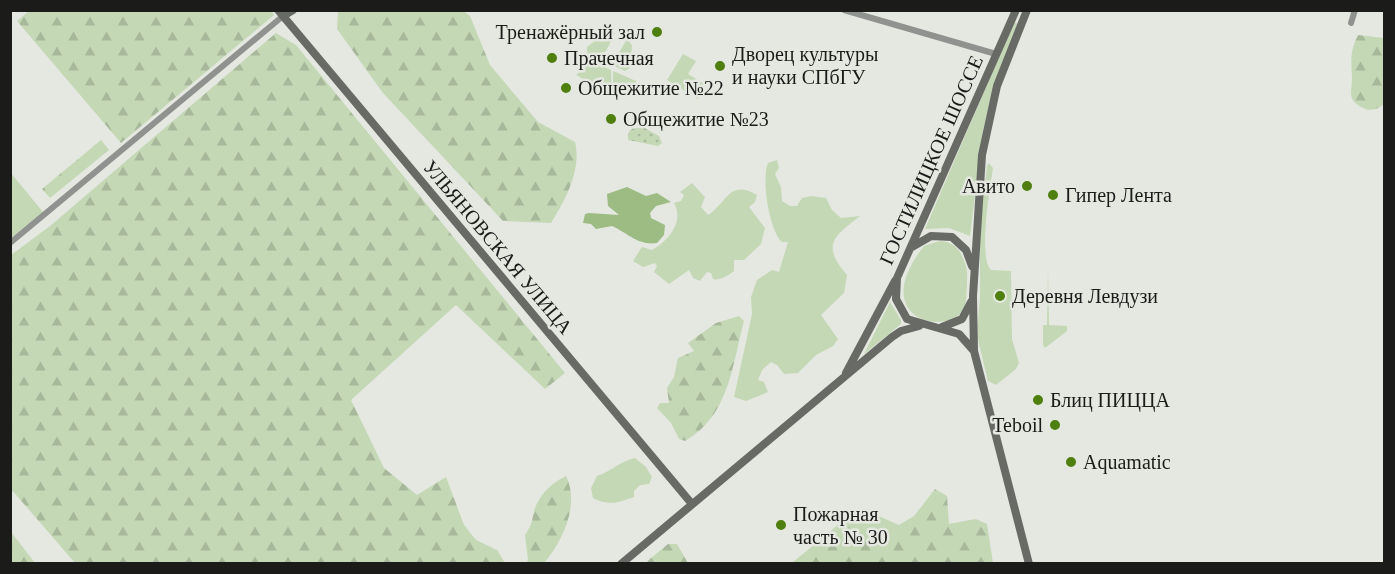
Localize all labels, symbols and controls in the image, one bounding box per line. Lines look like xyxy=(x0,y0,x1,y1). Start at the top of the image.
place label: Тренажёрный зал xyxy=(496,21,645,44)
marker: Тренажёрный зал xyxy=(650,25,664,39)
place label: Дворец культуры и науки СПбГУ xyxy=(732,43,878,89)
place label: Прачечная xyxy=(564,47,654,70)
marker: Прачечная xyxy=(545,51,559,65)
street label: ГОСТИЛИЦКОЕ ШОССЕ xyxy=(875,52,988,268)
marker: Дворец культуры и науки СПбГУ xyxy=(713,59,727,73)
place label: Общежитие №22 xyxy=(578,77,724,100)
marker: Общежитие №22 xyxy=(559,81,573,95)
place label: Общежитие №23 xyxy=(623,108,769,131)
marker: Общежитие №23 xyxy=(604,112,618,126)
street label: УЛЬЯНОВСКАЯ УЛИЦА xyxy=(418,156,577,339)
place label: Авито xyxy=(962,175,1015,197)
marker: Авито xyxy=(1020,179,1034,193)
place label: Гипер Лента xyxy=(1065,184,1172,207)
marker: Гипер Лента xyxy=(1046,188,1060,202)
place label: Деревня Левдузи xyxy=(1012,285,1158,308)
marker: Деревня Левдузи xyxy=(993,289,1007,303)
place label: Блиц ПИЦЦА xyxy=(1050,389,1170,412)
marker: Блиц ПИЦЦА xyxy=(1031,393,1045,407)
place label: Teboil xyxy=(992,414,1043,436)
marker: Teboil xyxy=(1048,418,1062,432)
place label: Aquamatic xyxy=(1083,451,1171,474)
marker: Aquamatic xyxy=(1064,455,1078,469)
place label: Пожарная часть № 30 xyxy=(793,503,888,548)
marker: Пожарная часть № 30 xyxy=(774,518,788,532)

